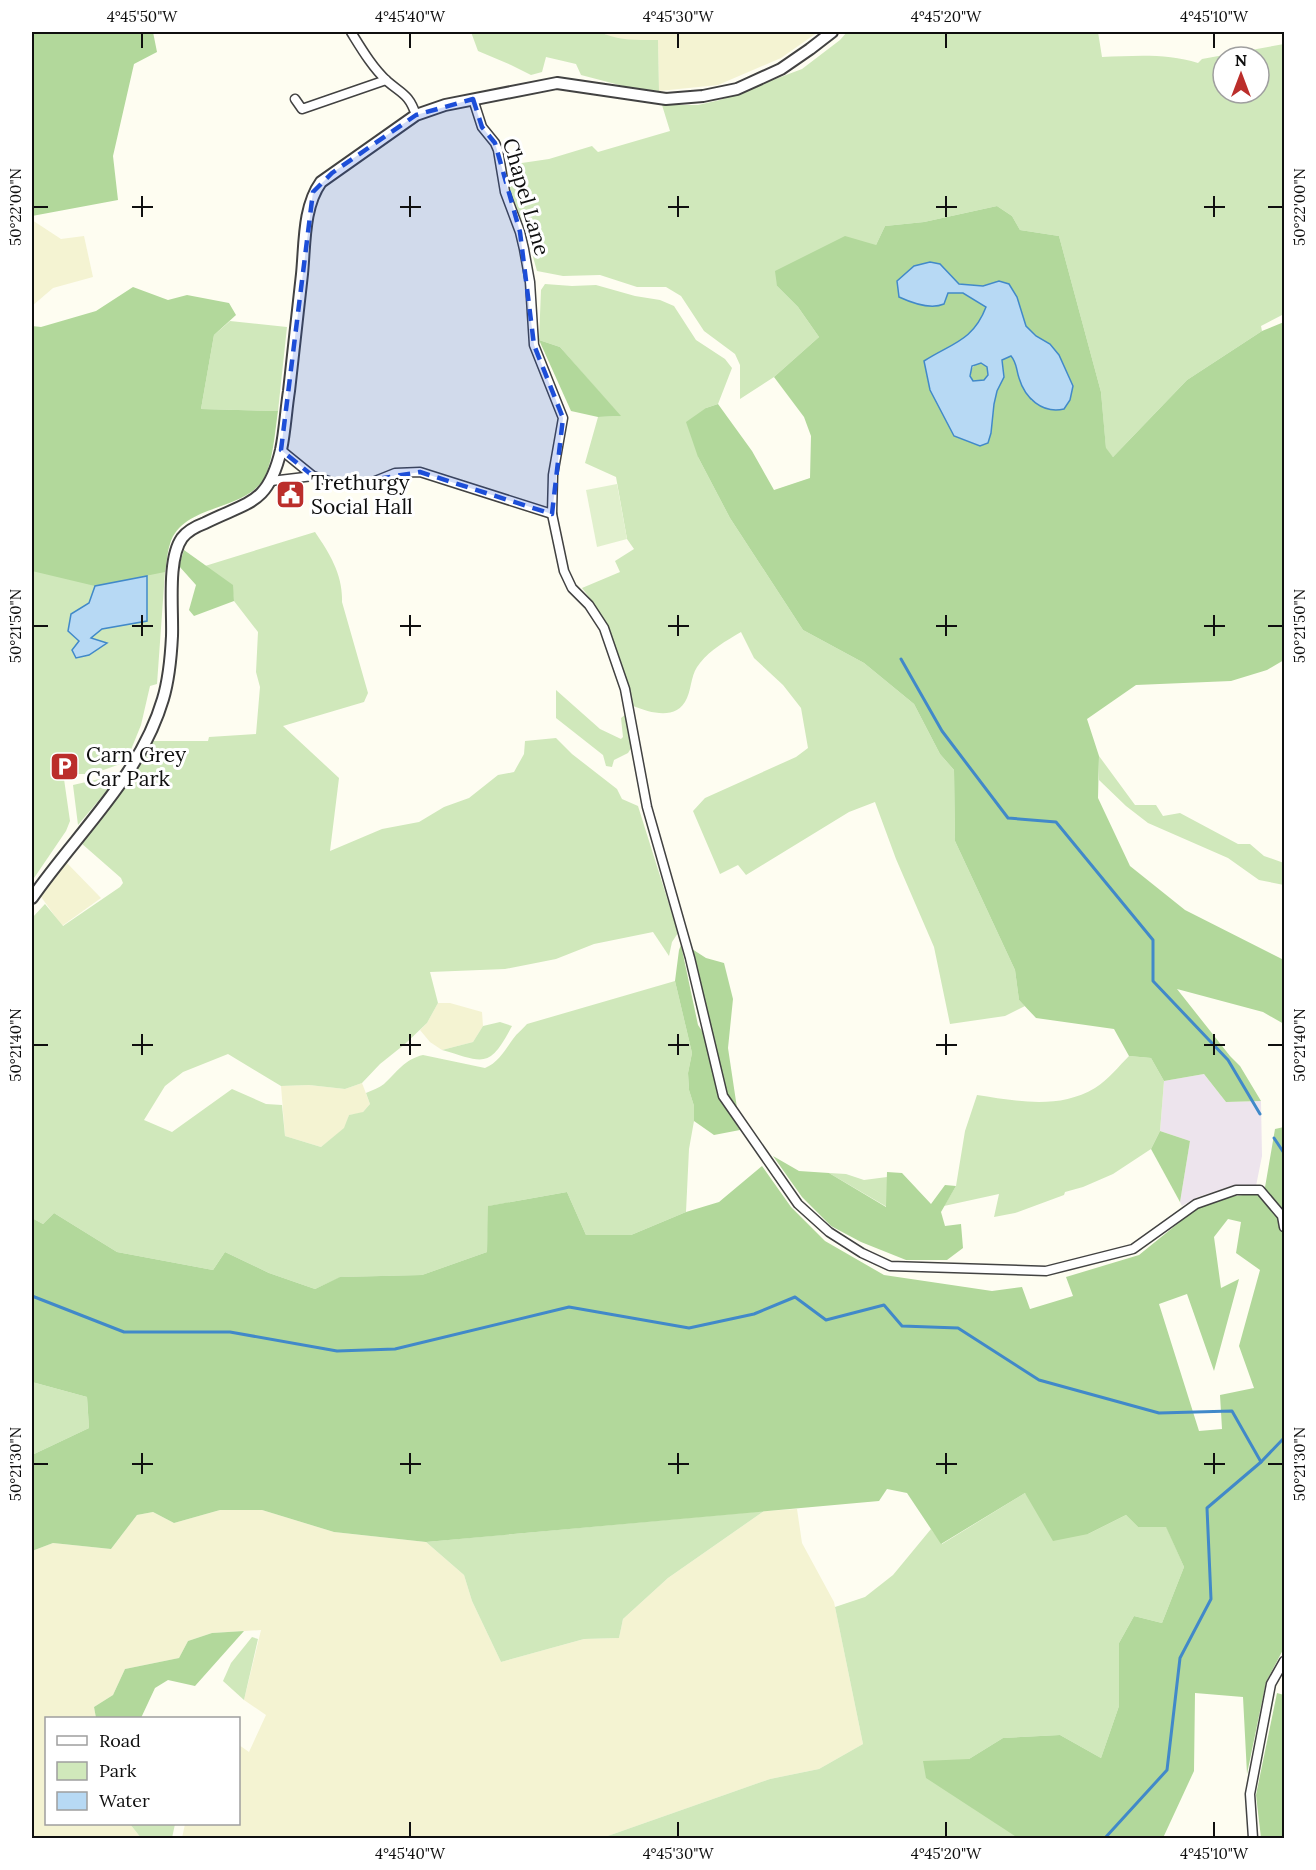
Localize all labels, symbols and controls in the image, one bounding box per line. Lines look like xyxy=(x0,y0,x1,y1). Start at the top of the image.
text: 4°45'50"W xyxy=(107,7,178,26)
text: 4°45'40"W xyxy=(375,7,446,26)
text: 4°45'30"W xyxy=(643,7,714,26)
text: 4°45'20"W xyxy=(911,7,982,26)
text: 4°45'10"W xyxy=(1180,7,1249,26)
north arrow xyxy=(1211,45,1271,105)
text: N xyxy=(1235,50,1247,70)
street label: Chapel Lane xyxy=(497,135,556,259)
text: 50°22'00"N xyxy=(6,168,25,246)
text: 50°22'00"N xyxy=(1290,168,1309,246)
place label: Trethurgy Social Hall xyxy=(311,469,413,520)
public building icon: Trethurgy Social Hall xyxy=(274,479,306,511)
text: 50°21'50"N xyxy=(6,589,25,663)
text: 50°21'50"N xyxy=(1290,589,1309,663)
place label: Carn Grey Car Park xyxy=(86,741,186,792)
parking icon: Carn Grey Car Park xyxy=(49,751,81,783)
text: 50°21'40"N xyxy=(6,1008,25,1082)
text: 50°21'40"N xyxy=(1290,1008,1309,1082)
text: 50°21'30"N xyxy=(6,1427,25,1501)
text: 50°21'30"N xyxy=(1290,1427,1309,1501)
legend xyxy=(45,1717,240,1825)
text: Road xyxy=(99,1729,141,1752)
text: Park xyxy=(99,1759,137,1782)
text: Water xyxy=(99,1789,150,1812)
text: 4°45'40"W xyxy=(375,1844,446,1863)
text: 4°45'30"W xyxy=(643,1844,714,1863)
text: 4°45'20"W xyxy=(911,1844,982,1863)
text: 4°45'10"W xyxy=(1180,1844,1249,1863)

